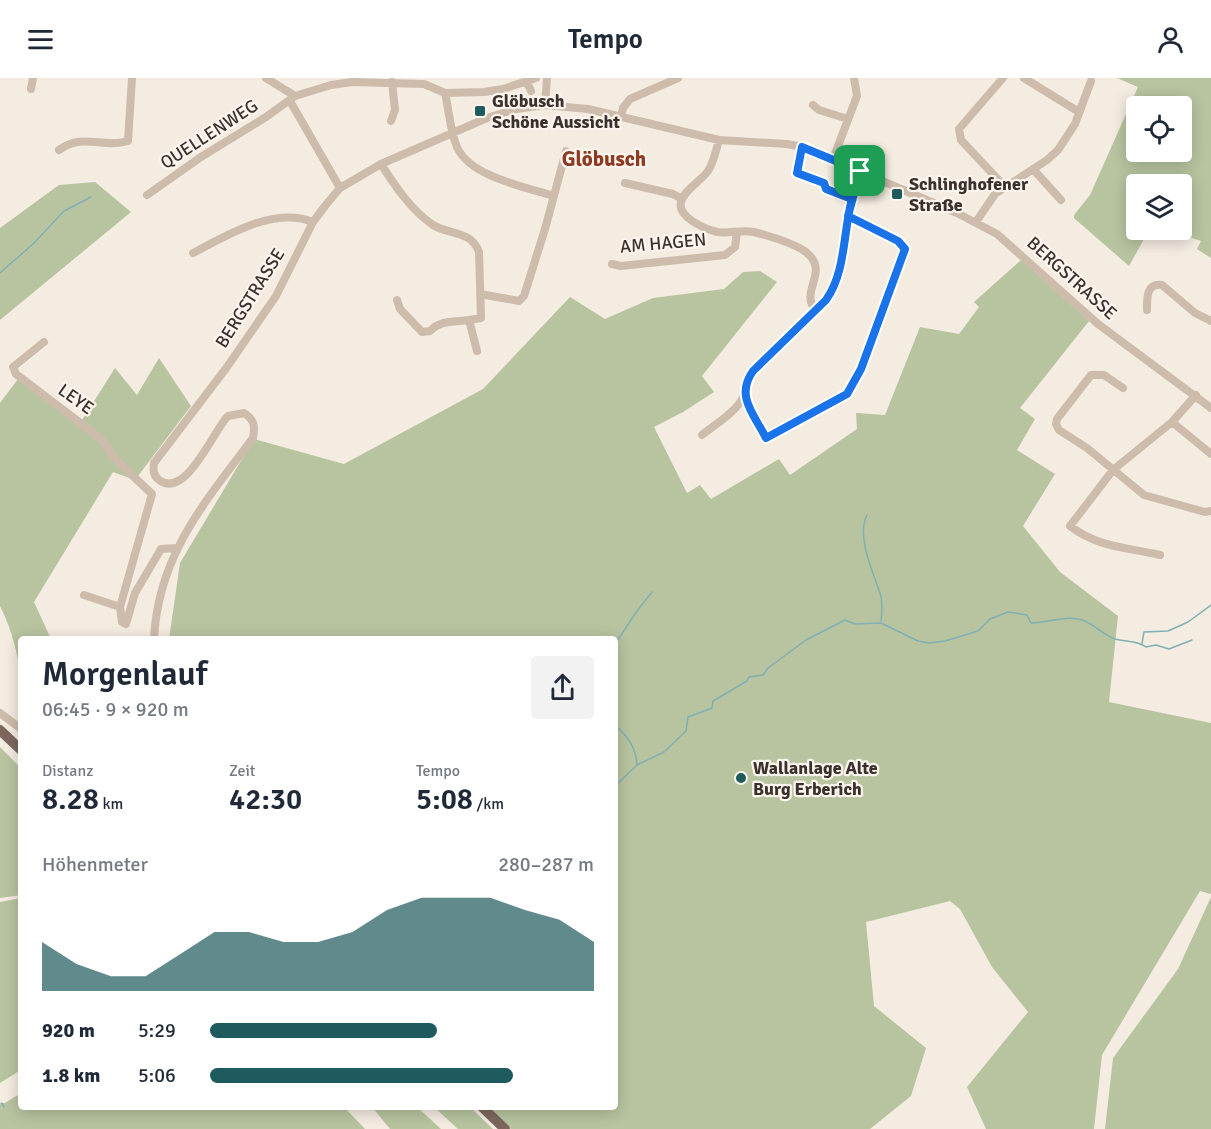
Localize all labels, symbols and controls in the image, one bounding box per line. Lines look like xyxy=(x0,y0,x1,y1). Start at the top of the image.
icon: menu xyxy=(24,23,57,56)
text: Tempo xyxy=(568,23,643,56)
icon: person xyxy=(1154,23,1187,56)
place label: Glöbusch Schöne Aussicht xyxy=(492,90,620,133)
street label: QUELLENWEG xyxy=(156,94,262,174)
map controls xyxy=(1126,96,1192,240)
button: locate xyxy=(1126,96,1192,162)
marker: Glöbusch Schöne Aussicht xyxy=(473,104,487,118)
pin xyxy=(834,145,885,196)
district label: Glöbusch xyxy=(562,146,646,172)
icon: arrive xyxy=(843,154,876,187)
place label: Schlinghofener Straße xyxy=(909,173,1029,216)
button: layers xyxy=(1126,174,1192,240)
marker: Schlinghofener Straße xyxy=(890,187,904,201)
street label: AM HAGEN xyxy=(619,228,707,258)
street label: BERGSTRASSE xyxy=(1022,232,1122,324)
street label: BERGSTRASSE xyxy=(211,244,289,352)
street label: LEYE xyxy=(54,379,98,419)
text: Morgenlauf xyxy=(42,654,207,695)
button: share xyxy=(531,656,594,719)
text: 06:45 · 9 × 920 m xyxy=(42,697,189,722)
place label: Wallanlage Alte Burg Erberich xyxy=(753,757,878,800)
text: Distanz xyxy=(42,761,93,781)
text: Zeit xyxy=(229,761,255,781)
text: Tempo xyxy=(416,761,460,781)
marker: Wallanlage Alte Burg Erberich xyxy=(734,771,748,785)
text: 8.28 xyxy=(42,781,99,818)
text: 42:30 xyxy=(229,781,302,818)
text: 5:08 xyxy=(416,781,473,818)
text: km xyxy=(99,794,123,814)
text: /km xyxy=(473,794,504,814)
text: Höhenmeter xyxy=(42,852,148,877)
text: 280–287 m xyxy=(498,852,594,877)
text: 920 m xyxy=(42,1018,95,1043)
text: 5:29 xyxy=(138,1018,176,1043)
text: 1.8 km xyxy=(42,1063,100,1088)
text: 5:06 xyxy=(138,1063,176,1088)

